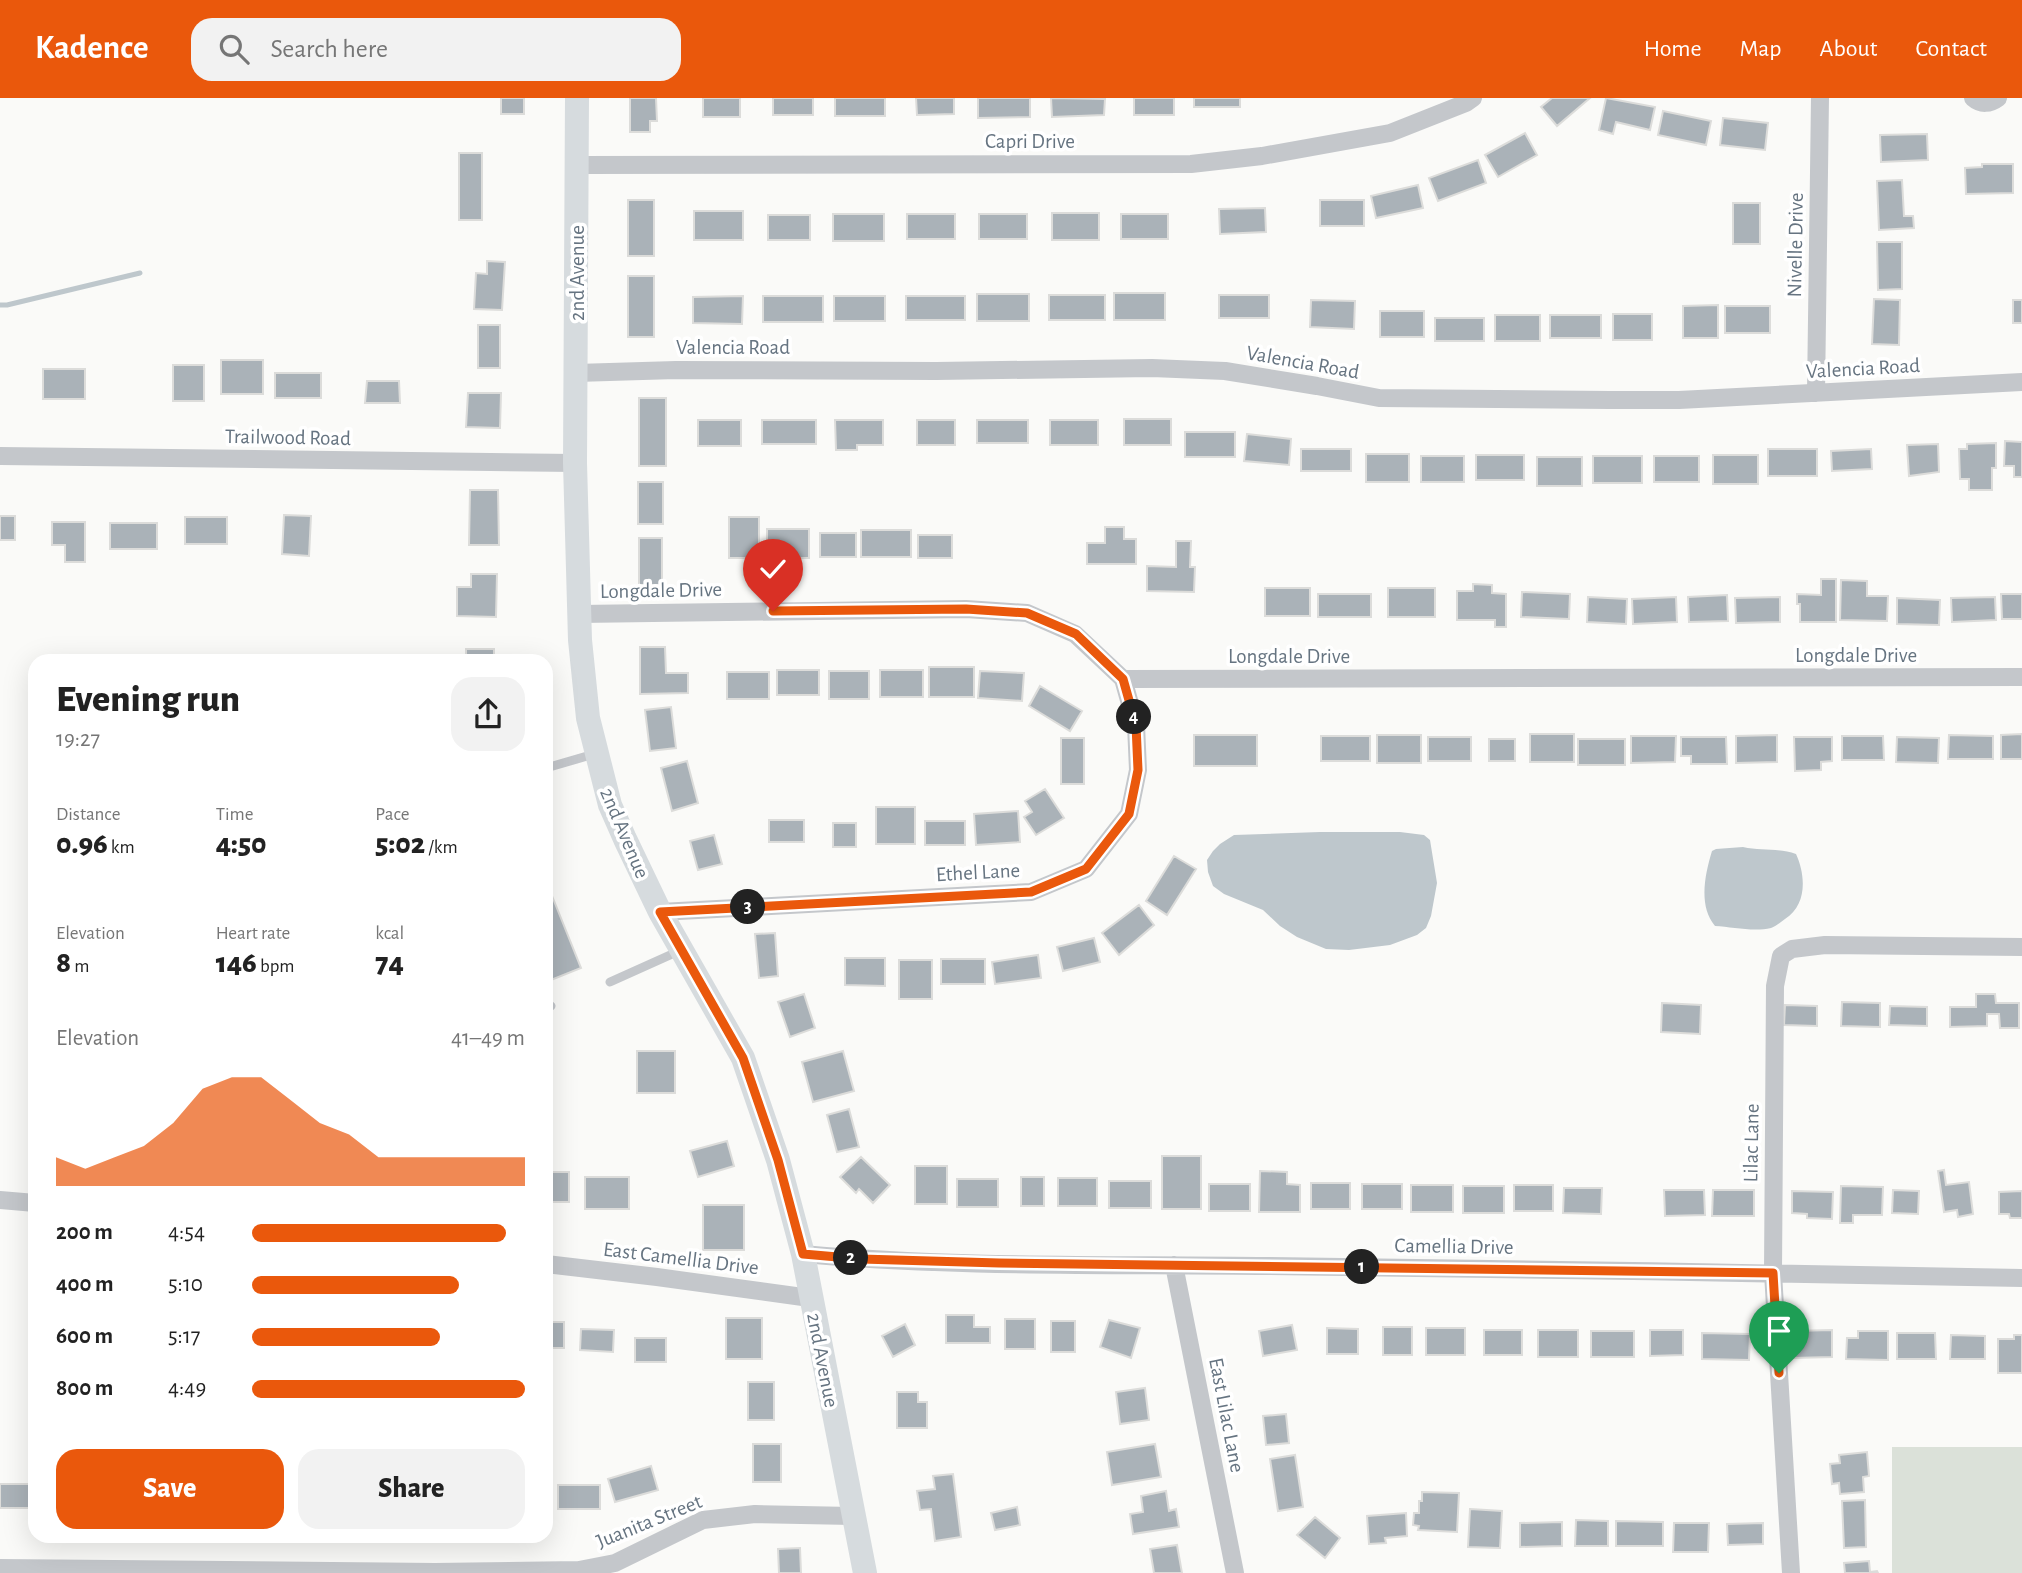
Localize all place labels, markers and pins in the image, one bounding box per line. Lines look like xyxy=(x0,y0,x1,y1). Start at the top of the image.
pin xyxy=(743,539,803,611)
pin: 4 xyxy=(1116,700,1152,734)
pin: 3 xyxy=(730,890,766,924)
pin: 2 xyxy=(834,1240,868,1276)
pin: 1 xyxy=(1344,1250,1380,1284)
pin xyxy=(1749,1301,1809,1373)

